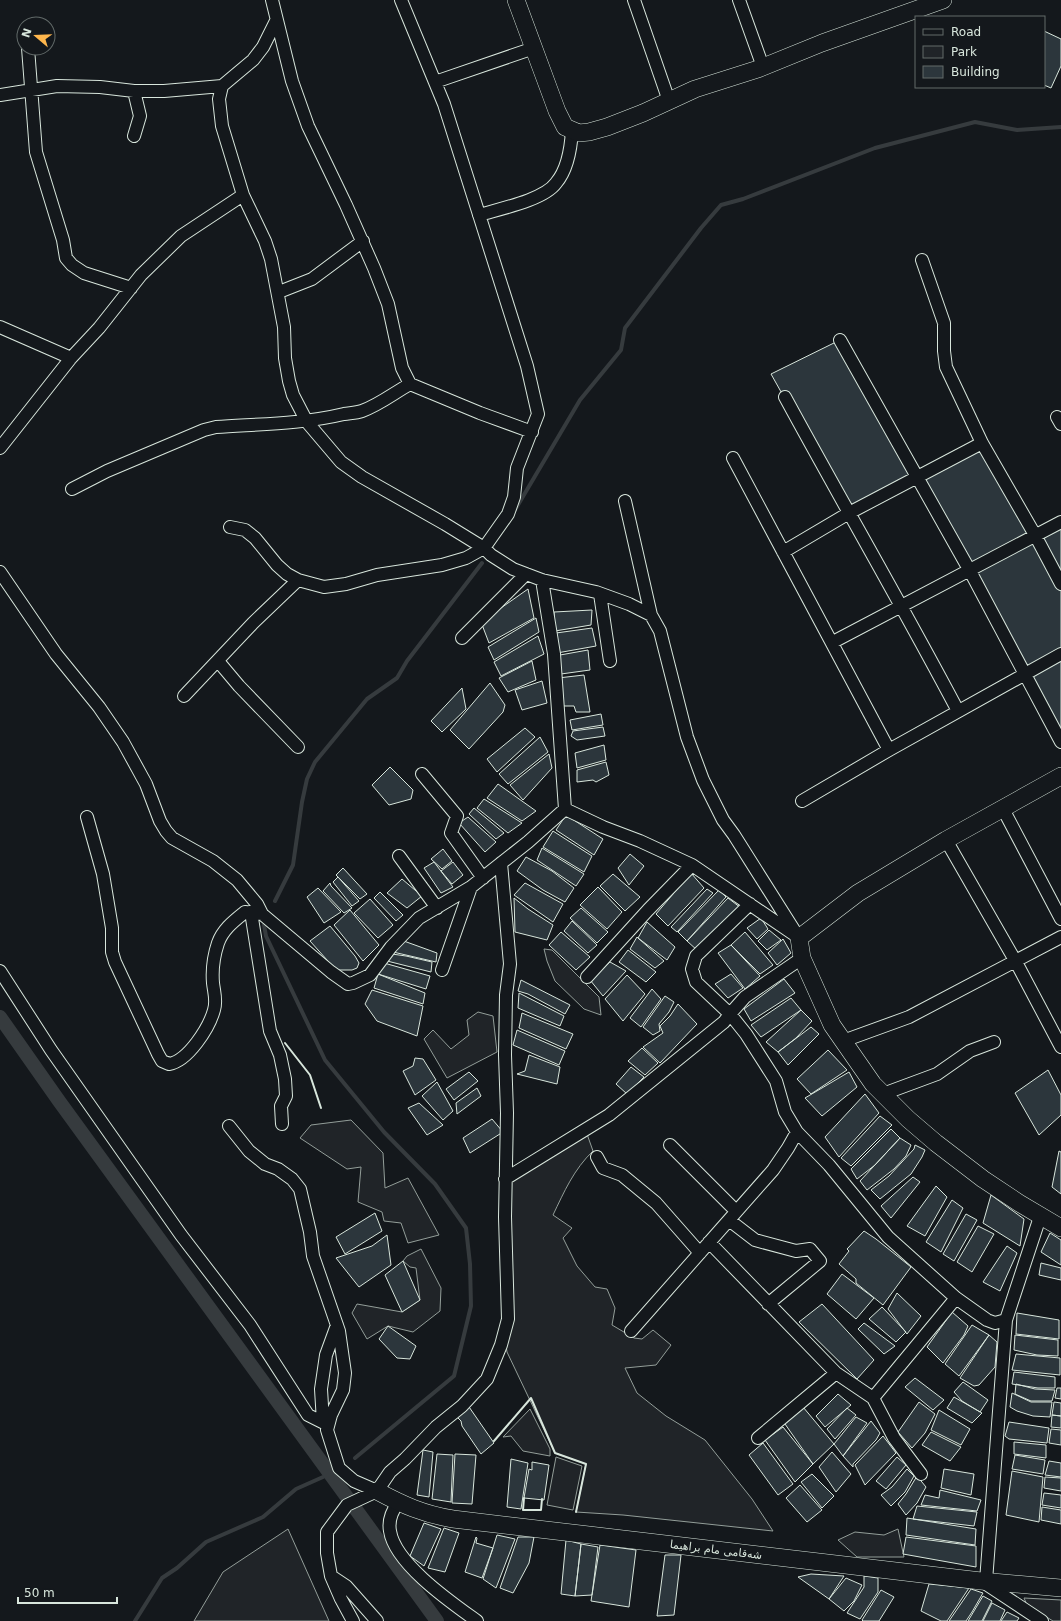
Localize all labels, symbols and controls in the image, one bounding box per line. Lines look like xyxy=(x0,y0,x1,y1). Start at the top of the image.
north arrow xyxy=(16,16,56,56)
legend xyxy=(915,16,1045,88)
text: Road xyxy=(951,25,981,39)
text: N xyxy=(19,26,35,39)
text: Park xyxy=(951,45,977,59)
text: Building xyxy=(951,65,1000,79)
street label: شەقامی مام براهیما xyxy=(669,1538,763,1562)
scale bar xyxy=(18,1579,117,1605)
text: 50 m xyxy=(24,1586,55,1600)

